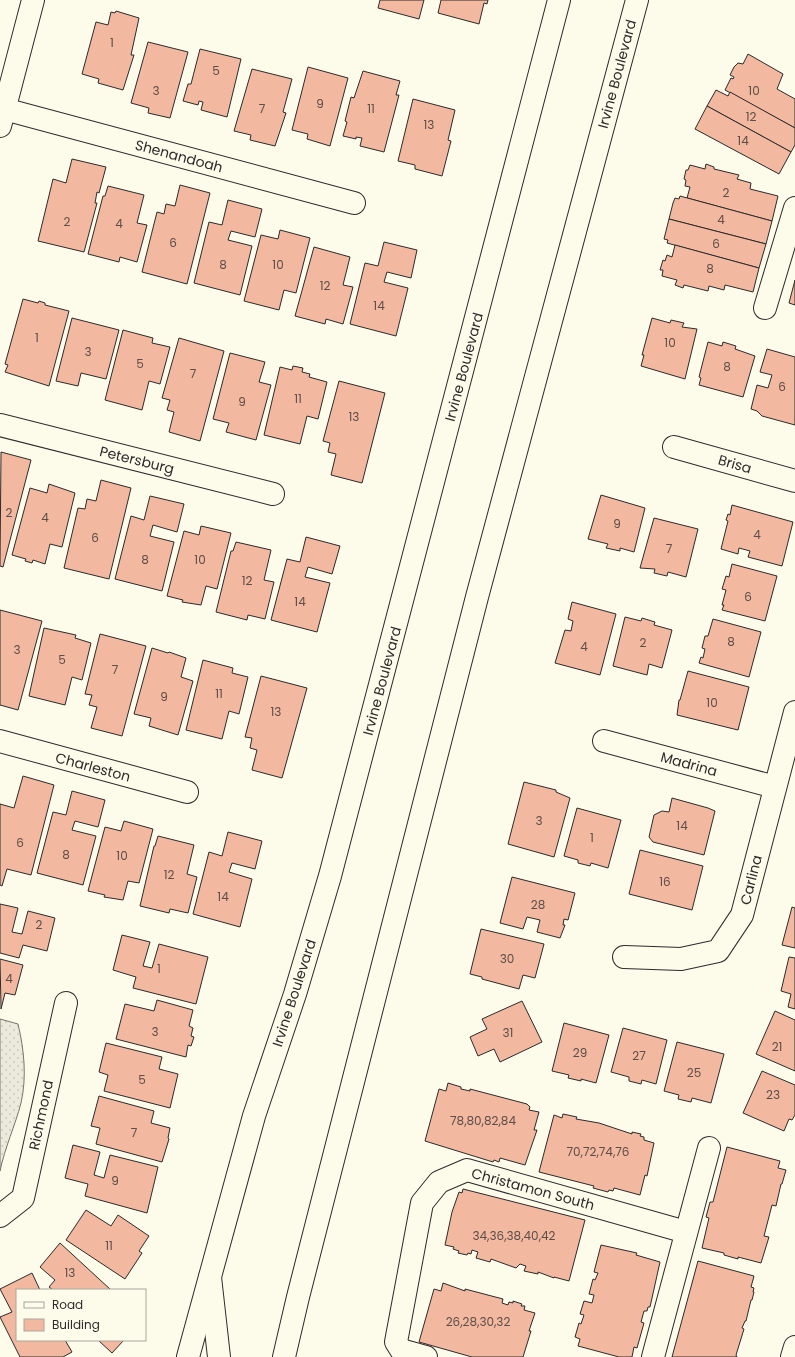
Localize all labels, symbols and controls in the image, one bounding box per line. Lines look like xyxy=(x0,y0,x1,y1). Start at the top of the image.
street label: Irvine Boulevard xyxy=(593,17,641,131)
house number: 1 xyxy=(110,34,114,51)
house number: 5 xyxy=(212,62,220,79)
house number: 3 xyxy=(152,82,160,99)
house number: 10 xyxy=(748,82,760,99)
house number: 9 xyxy=(316,95,324,112)
house number: 7 xyxy=(259,100,266,117)
house number: 11 xyxy=(367,100,375,117)
house number: 12 xyxy=(746,108,756,125)
house number: 13 xyxy=(424,116,434,133)
house number: 14 xyxy=(737,132,749,149)
street label: Shenandoah xyxy=(133,135,225,177)
house number: 2 xyxy=(723,184,730,201)
house number: 4 xyxy=(717,211,725,228)
house number: 2 xyxy=(64,213,71,230)
house number: 4 xyxy=(115,215,123,232)
house number: 6 xyxy=(169,234,177,251)
house number: 6 xyxy=(712,235,720,252)
house number: 8 xyxy=(219,256,227,273)
house number: 10 xyxy=(272,256,284,273)
house number: 8 xyxy=(706,260,714,277)
house number: 12 xyxy=(320,277,330,294)
house number: 14 xyxy=(373,297,385,314)
street label: Irvine Boulevard xyxy=(440,310,488,424)
house number: 1 xyxy=(35,329,39,346)
house number: 10 xyxy=(664,334,676,351)
house number: 3 xyxy=(84,343,92,360)
house number: 5 xyxy=(136,355,144,372)
house number: 8 xyxy=(723,358,731,375)
house number: 7 xyxy=(190,365,197,382)
house number: 6 xyxy=(778,378,786,395)
house number: 11 xyxy=(294,390,302,407)
house number: 9 xyxy=(238,393,246,410)
house number: 13 xyxy=(349,408,359,425)
street label: Petersburg xyxy=(98,441,176,479)
street label: Brisa xyxy=(716,450,754,478)
house number: 2 xyxy=(6,504,13,521)
house number: 4 xyxy=(41,509,49,526)
house number: 9 xyxy=(613,515,621,532)
house number: 4 xyxy=(753,526,761,543)
house number: 6 xyxy=(91,529,99,546)
house number: 7 xyxy=(666,540,673,557)
house number: 8 xyxy=(141,551,149,568)
house number: 10 xyxy=(194,551,206,568)
house number: 12 xyxy=(242,572,252,589)
house number: 6 xyxy=(744,588,752,605)
house number: 14 xyxy=(294,593,306,610)
street label: Irvine Boulevard xyxy=(358,624,406,738)
house number: 8 xyxy=(727,633,735,650)
house number: 2 xyxy=(640,634,647,651)
house number: 4 xyxy=(580,638,588,655)
house number: 3 xyxy=(13,641,21,658)
house number: 5 xyxy=(58,651,66,668)
house number: 7 xyxy=(112,661,119,678)
house number: 11 xyxy=(215,685,223,702)
house number: 9 xyxy=(160,688,168,705)
house number: 10 xyxy=(706,694,718,711)
house number: 13 xyxy=(271,703,281,720)
street label: Charleston xyxy=(53,747,133,787)
street label: Madrina xyxy=(658,747,720,781)
house number: 3 xyxy=(535,812,543,829)
house number: 14 xyxy=(676,817,688,834)
house number: 1 xyxy=(590,829,594,846)
house number: 6 xyxy=(16,834,24,851)
house number: 8 xyxy=(62,846,70,863)
house number: 10 xyxy=(116,847,128,864)
street label: Carlina xyxy=(735,853,767,907)
house number: 12 xyxy=(164,866,174,883)
house number: 16 xyxy=(659,873,671,890)
house number: 14 xyxy=(217,888,229,905)
house number: 28 xyxy=(531,896,545,913)
house number: 2 xyxy=(36,916,43,933)
street label: Irvine Boulevard xyxy=(267,937,321,1049)
house number: 30 xyxy=(500,950,514,967)
house number: 1 xyxy=(157,960,161,977)
house number: 4 xyxy=(5,970,13,987)
house number: 3 xyxy=(151,1023,159,1040)
house number: 31 xyxy=(503,1024,513,1041)
house number: 21 xyxy=(772,1038,782,1055)
house number: 29 xyxy=(573,1044,587,1061)
house number: 27 xyxy=(632,1047,646,1064)
house number: 25 xyxy=(687,1064,701,1081)
house number: 5 xyxy=(138,1071,146,1088)
street label: Richmond xyxy=(24,1078,58,1152)
house number: 23 xyxy=(766,1086,780,1103)
house number: 78,80,82,84 xyxy=(450,1112,516,1129)
house number: 7 xyxy=(131,1124,138,1141)
house number: 70,72,74,76 xyxy=(567,1143,629,1160)
street label: Christamon South xyxy=(469,1163,597,1215)
house number: 9 xyxy=(111,1172,119,1189)
house number: 34,36,38,40,42 xyxy=(473,1227,556,1244)
house number: 11 xyxy=(105,1237,113,1254)
house number: 13 xyxy=(65,1264,75,1281)
legend xyxy=(16,1289,146,1341)
text: Road xyxy=(52,1296,83,1313)
house number: 26,28,30,32 xyxy=(446,1313,510,1330)
text: Building xyxy=(52,1316,100,1333)

